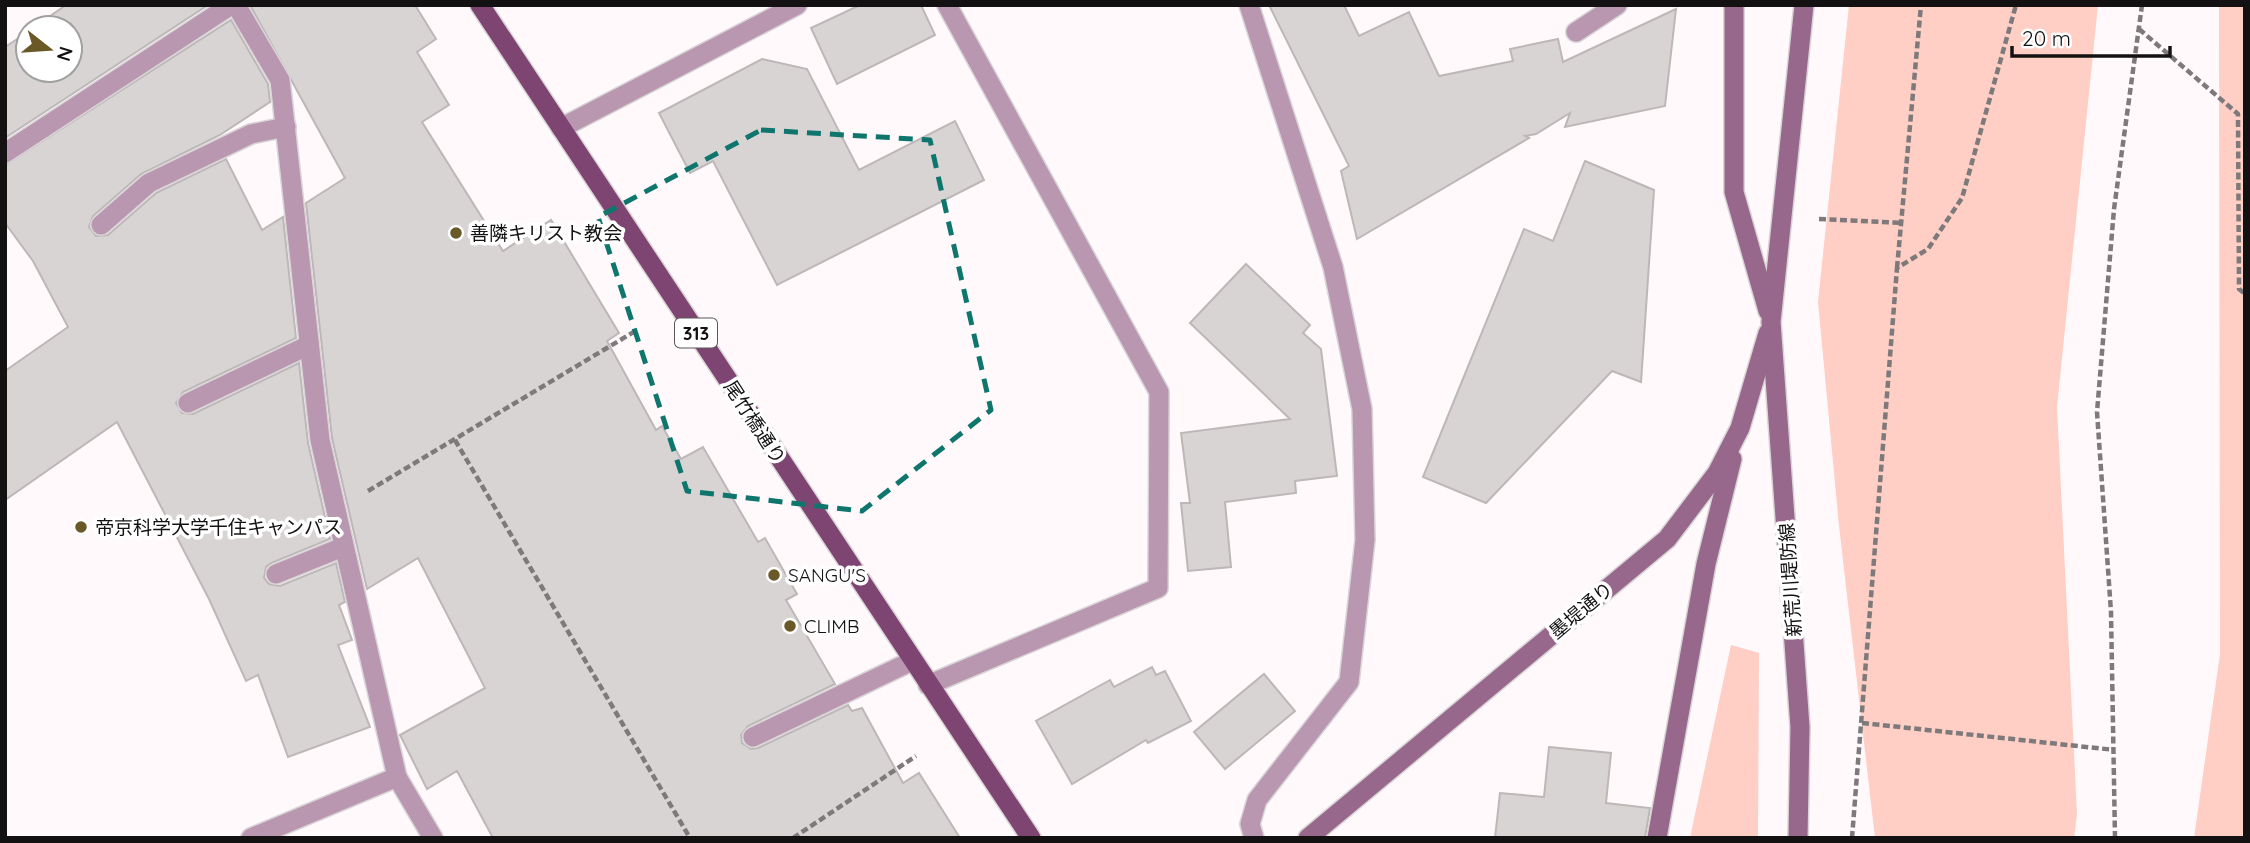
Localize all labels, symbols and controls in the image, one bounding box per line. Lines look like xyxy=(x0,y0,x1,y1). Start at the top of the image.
north arrow xyxy=(14,14,84,84)
scale bar xyxy=(2012,14,2170,58)
text: 20 m xyxy=(2022,25,2071,51)
text: N xyxy=(52,44,79,64)
place label: 善隣キリスト教会 xyxy=(470,221,622,245)
marker: 善隣キリスト教会 xyxy=(448,225,464,241)
road number: 313 xyxy=(675,318,717,348)
street label: 尾竹橋通り xyxy=(719,376,791,468)
place label: 帝京科学大学千住キャンパス xyxy=(95,515,342,539)
marker: 帝京科学大学千住キャンパス xyxy=(73,519,89,535)
street label: 新荒川堤防線 xyxy=(1774,522,1806,638)
place label: SANGU'S xyxy=(788,563,866,587)
marker: SANGU'S xyxy=(766,567,782,583)
street label: 墨堤通り xyxy=(1544,576,1618,644)
place label: CLIMB xyxy=(804,614,859,638)
marker: CLIMB xyxy=(782,618,798,634)

